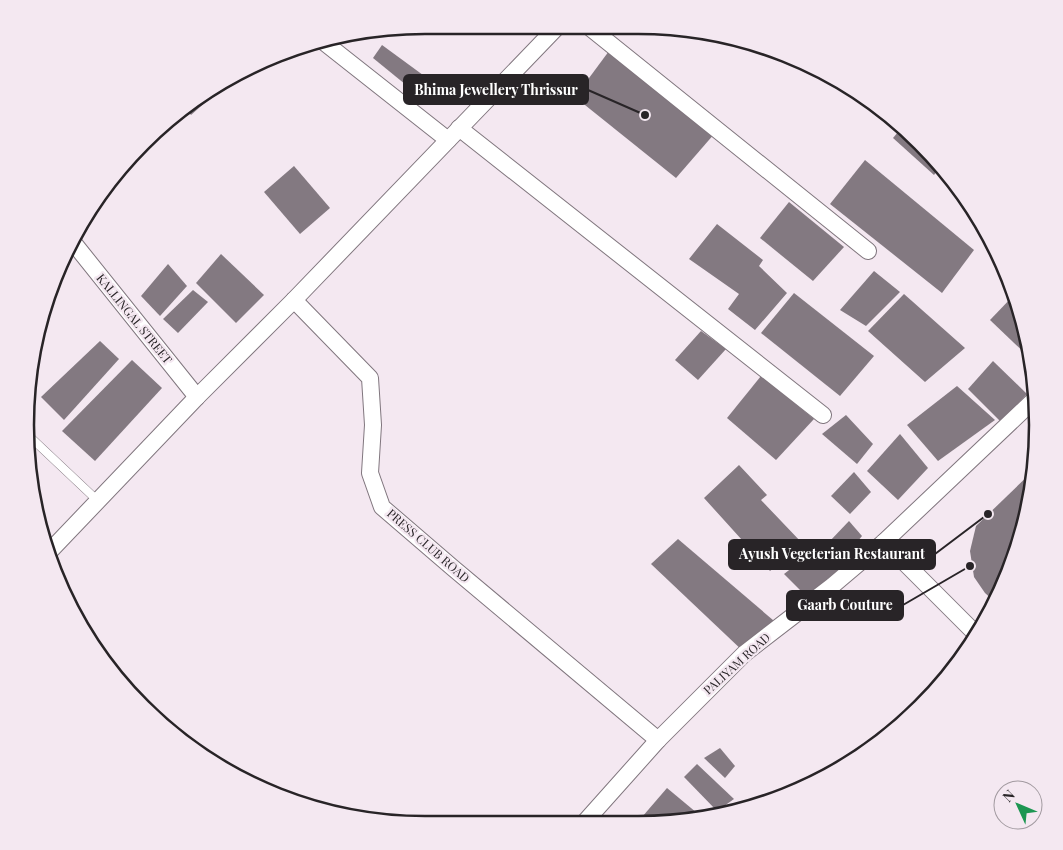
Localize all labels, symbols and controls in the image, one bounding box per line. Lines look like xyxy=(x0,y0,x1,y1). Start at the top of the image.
callout: Bhima Jewellery Thrissur xyxy=(404,75,588,104)
text: Bhima Jewellery Thrissur xyxy=(414,80,578,99)
street label: KALLINGAL STREET xyxy=(94,270,176,367)
street label: PRESS CLUB ROAD xyxy=(384,505,474,586)
callout: Ayush Vegeterian Restaurant xyxy=(729,540,935,569)
text: Ayush Vegeterian Restaurant xyxy=(738,544,925,563)
callout: Gaarb Couture xyxy=(787,591,903,620)
text: Gaarb Couture xyxy=(797,595,893,614)
street label: PALIYAM ROAD xyxy=(699,629,773,698)
north arrow xyxy=(993,780,1043,830)
text: N xyxy=(998,785,1019,806)

